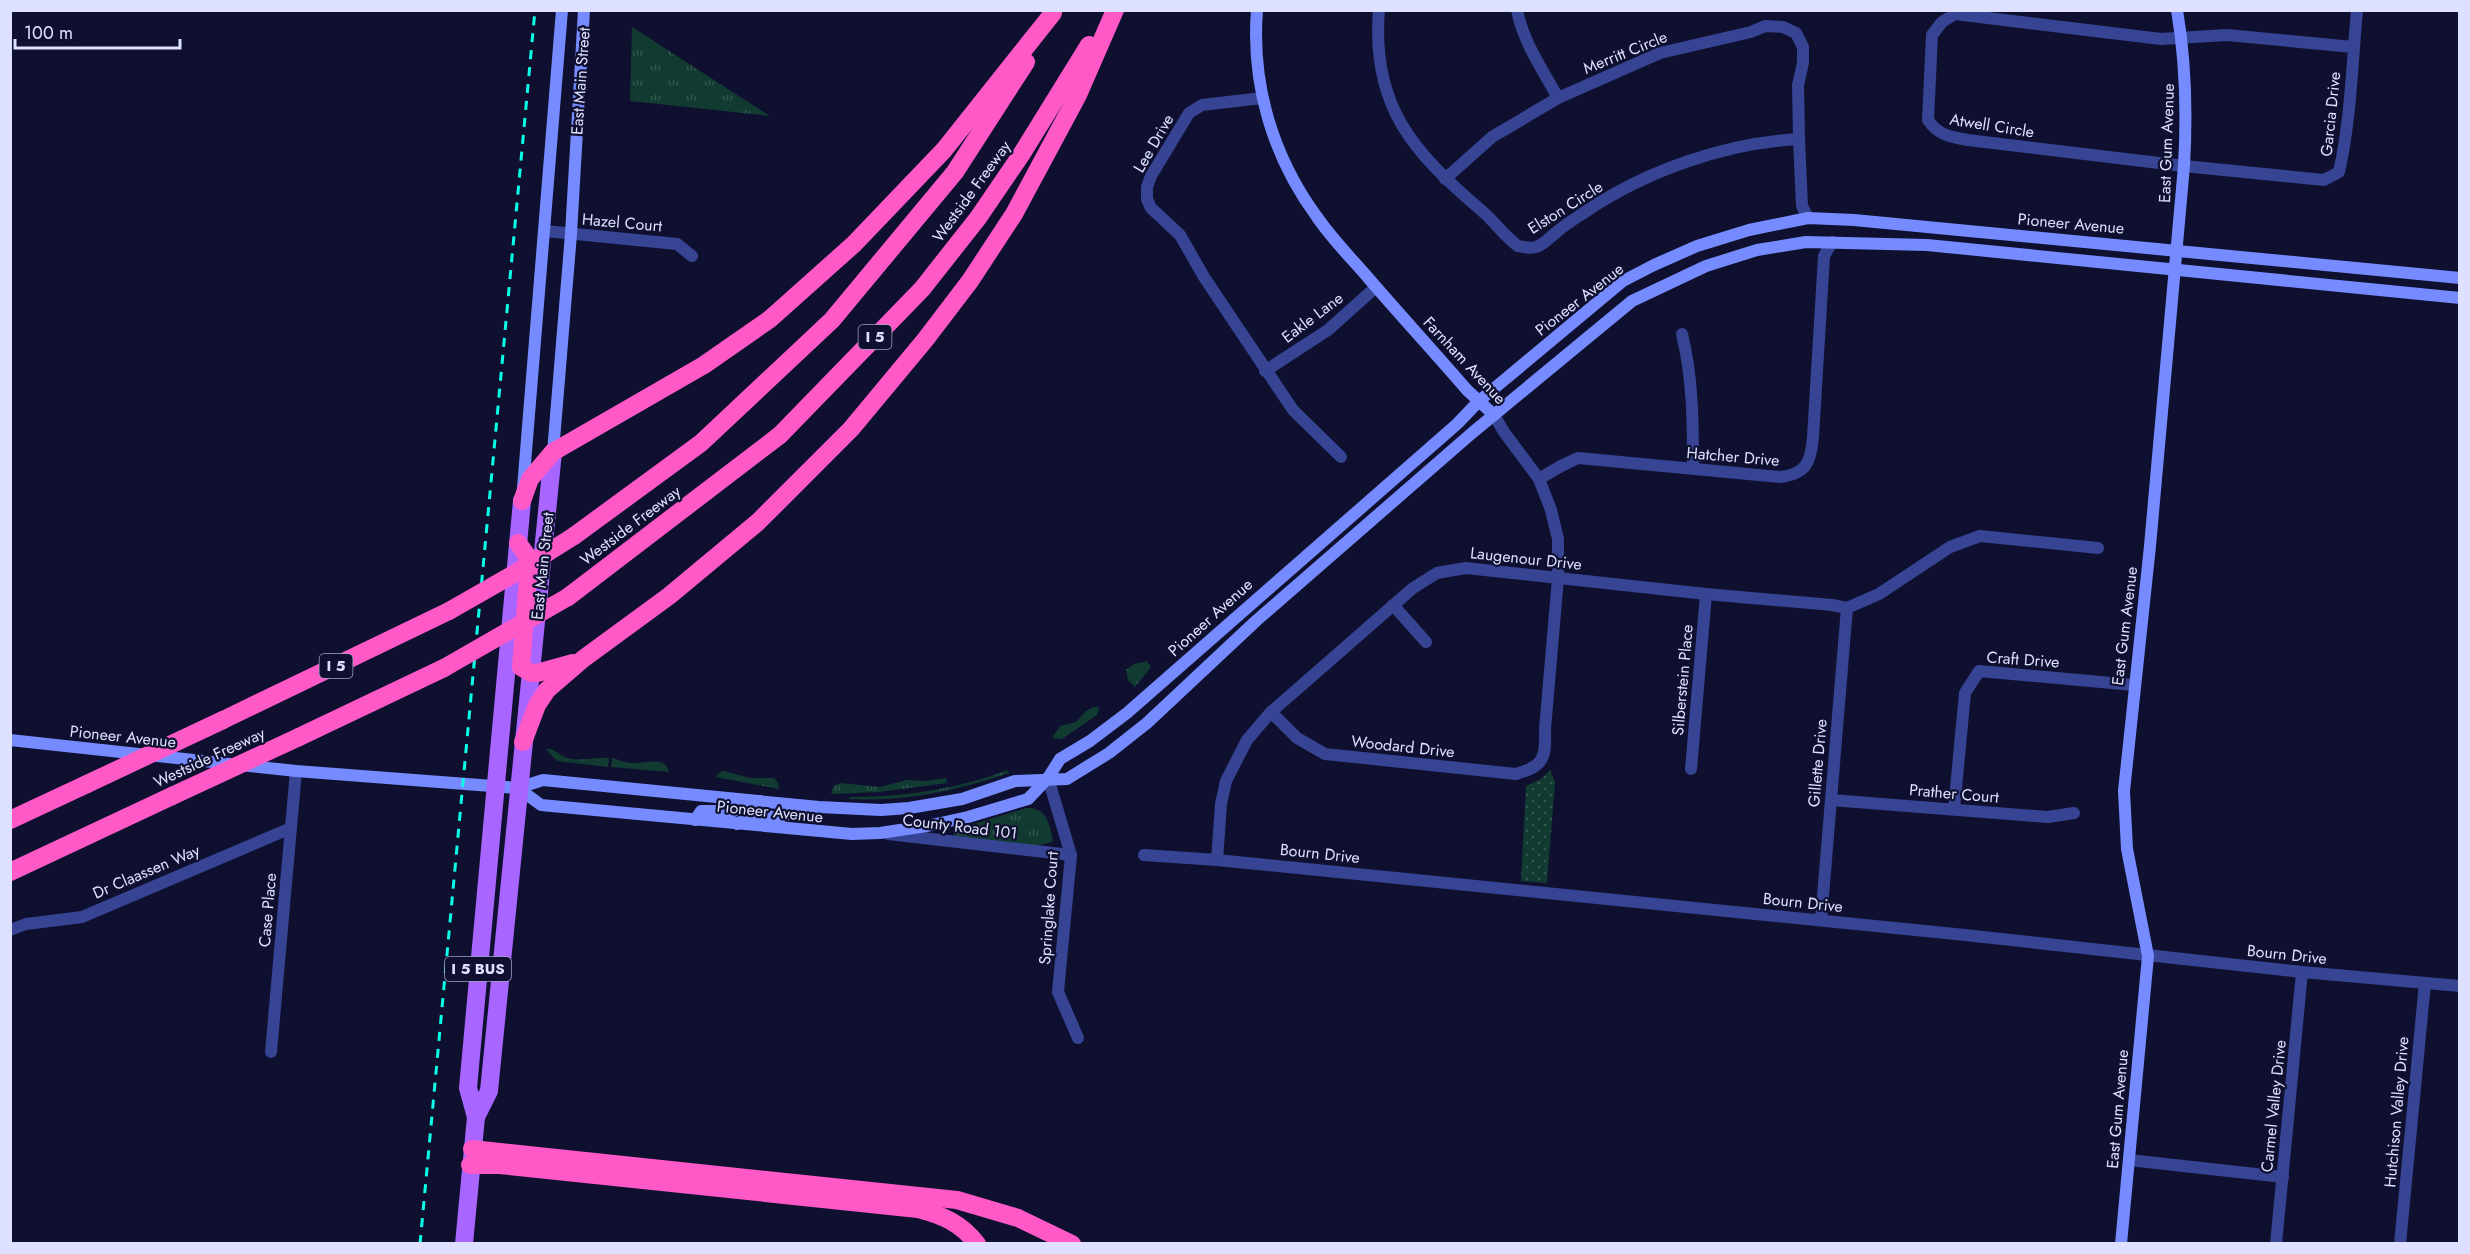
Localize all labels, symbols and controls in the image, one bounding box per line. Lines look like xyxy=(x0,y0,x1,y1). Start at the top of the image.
scale bar xyxy=(15,12,180,50)
text: 100 m xyxy=(24,20,73,46)
street label: Merritt Circle xyxy=(1580,25,1671,80)
street label: East Main Street xyxy=(565,26,596,136)
street label: Garcia Drive xyxy=(2315,70,2346,158)
street label: East Gum Avenue xyxy=(2153,83,2180,203)
street label: Atwell Circle xyxy=(1948,107,2036,144)
street label: Lee Drive xyxy=(1127,110,1179,177)
street label: Westside Freeway xyxy=(927,135,1017,247)
street label: Elston Circle xyxy=(1523,175,1607,240)
street label: Pioneer Avenue xyxy=(2017,207,2125,240)
street label: Hazel Court xyxy=(581,208,663,237)
street label: Pioneer Avenue xyxy=(1530,257,1628,341)
street label: Eakle Lane xyxy=(1277,287,1348,348)
street label: Farnham Avenue xyxy=(1418,311,1511,409)
road number: I 5 xyxy=(858,325,892,349)
street label: Hatcher Drive xyxy=(1686,441,1780,472)
street label: Westside Freeway xyxy=(575,479,686,571)
street label: East Main Street xyxy=(525,511,560,621)
street label: Laugenour Drive xyxy=(1469,541,1583,576)
street label: East Gum Avenue xyxy=(2106,565,2143,687)
street label: Pioneer Avenue xyxy=(1163,573,1258,662)
street label: Silberstein Place xyxy=(1666,624,1699,737)
street label: Craft Drive xyxy=(1986,645,2060,674)
road number: I 5 xyxy=(320,654,352,678)
street label: Gillette Drive xyxy=(1802,718,1833,808)
street label: Pioneer Avenue xyxy=(69,719,177,754)
street label: Westside Freeway xyxy=(150,721,270,793)
street label: Woodard Drive xyxy=(1350,730,1456,763)
street label: Prather Court xyxy=(1908,778,2000,809)
street label: Pioneer Avenue xyxy=(716,794,824,829)
street label: County Road 101 xyxy=(901,808,1019,845)
street label: Dr Claassen Way xyxy=(89,838,204,904)
street label: Bourn Drive xyxy=(1279,838,1361,869)
street label: Springlake Court xyxy=(1033,850,1064,966)
street label: Case Place xyxy=(253,872,282,948)
street label: Bourn Drive xyxy=(1762,887,1844,918)
street label: Bourn Drive xyxy=(2246,939,2328,970)
road number: I 5 BUS xyxy=(445,957,511,981)
street label: Hutchison Valley Drive xyxy=(2378,1035,2415,1189)
street label: Carmel Valley Drive xyxy=(2255,1039,2292,1173)
street label: East Gum Avenue xyxy=(2101,1049,2134,1170)

